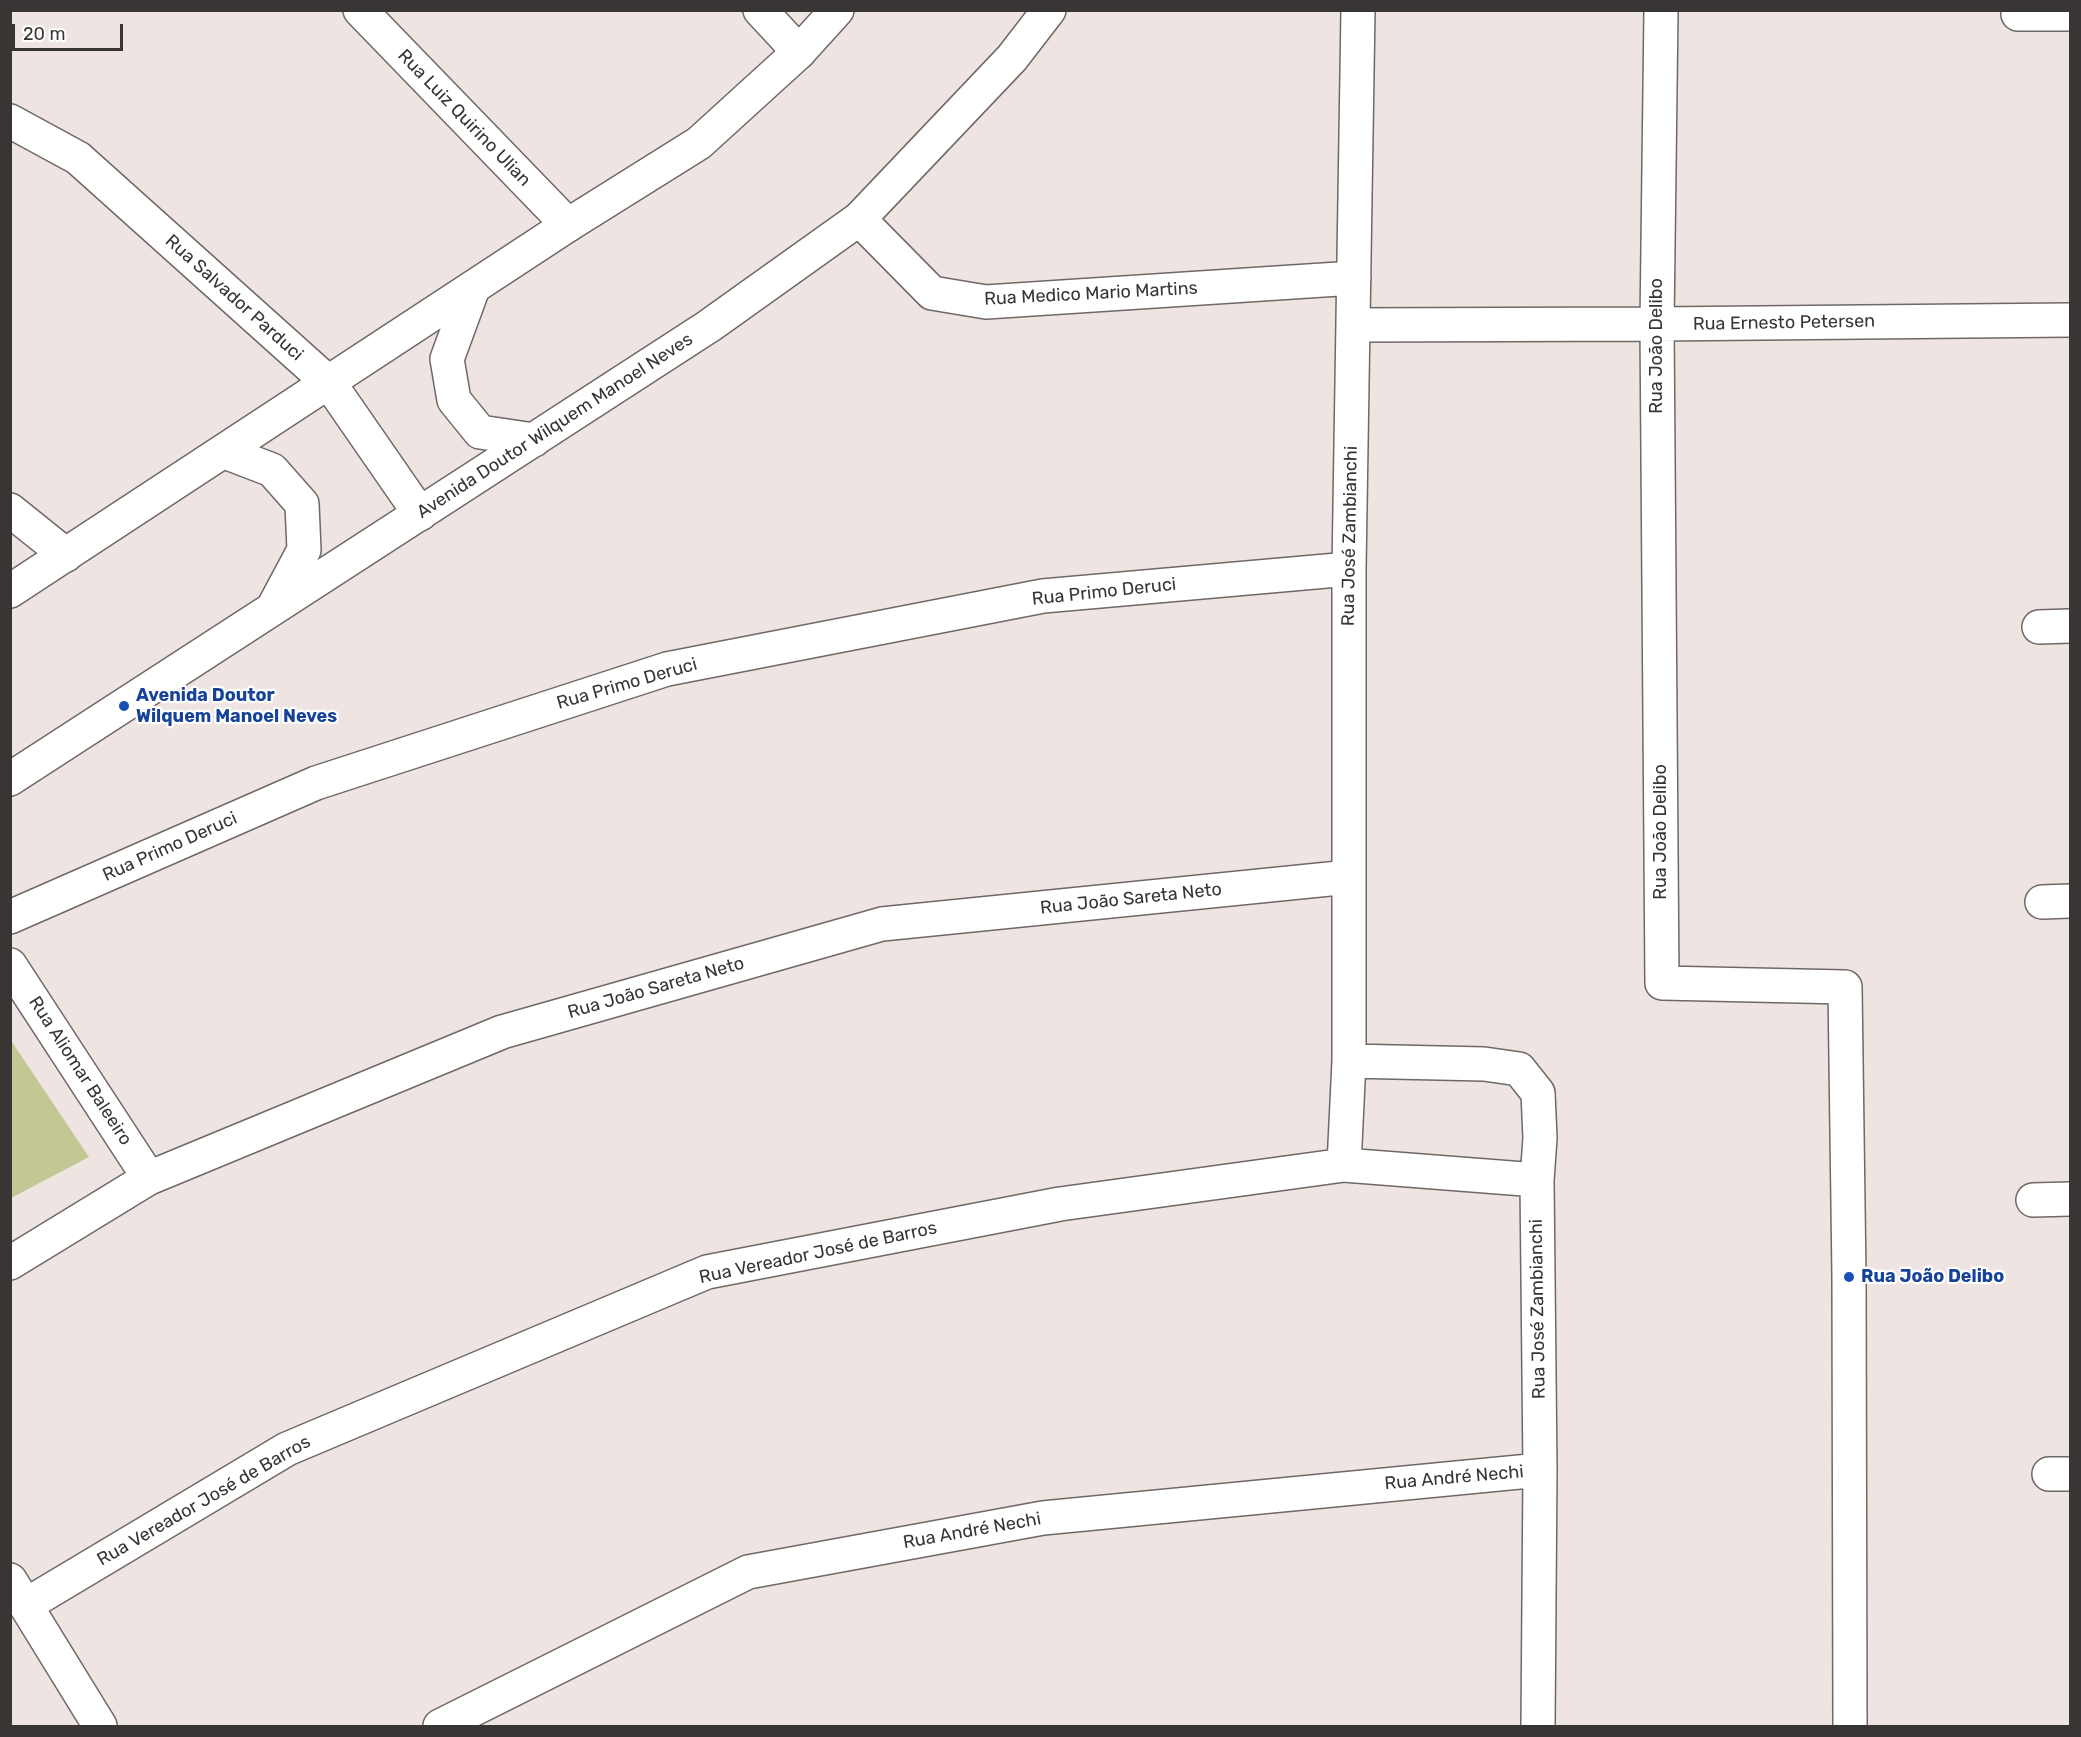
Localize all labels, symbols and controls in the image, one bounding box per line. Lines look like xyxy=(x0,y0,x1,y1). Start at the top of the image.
scale bar xyxy=(15,12,126,50)
text: 20 m xyxy=(23,23,65,45)
street label: Rua Luiz Quirino Ulian xyxy=(393,45,535,191)
street label: Rua Salvador Parduci xyxy=(161,230,307,366)
street label: Rua Medico Mario Martins xyxy=(984,278,1198,310)
street label: Rua João Delibo xyxy=(1646,278,1668,414)
street label: Rua Ernesto Petersen xyxy=(1693,311,1875,335)
street label: Avenida Doutor Wilquem Manoel Neves xyxy=(413,329,697,523)
street label: Rua José Zambianchi xyxy=(1338,446,1362,626)
street label: Rua Primo Deruci xyxy=(1031,574,1177,610)
street label: Rua Primo Deruci xyxy=(554,654,700,714)
place label: Avenida Doutor Wilquem Manoel Neves xyxy=(136,685,337,728)
marker: Avenida Doutor Wilquem Manoel Neves xyxy=(117,699,131,713)
street label: Rua João Delibo xyxy=(1650,764,1672,900)
street label: Rua Primo Deruci xyxy=(99,808,241,886)
street label: Rua João Sareta Neto xyxy=(1039,879,1223,919)
street label: Rua João Sareta Neto xyxy=(565,952,747,1024)
street label: Rua Aliomar Baleeiro xyxy=(24,993,136,1149)
street label: Rua Vereador José de Barros xyxy=(697,1217,939,1289)
street label: Rua José Zambianchi xyxy=(1526,1219,1550,1399)
place label: Rua João Delibo xyxy=(1861,1266,2004,1288)
marker: Rua João Delibo xyxy=(1842,1270,1856,1284)
street label: Rua Vereador José de Barros xyxy=(94,1431,314,1571)
street label: Rua André Nechi xyxy=(1384,1461,1524,1495)
street label: Rua André Nechi xyxy=(901,1508,1043,1554)

